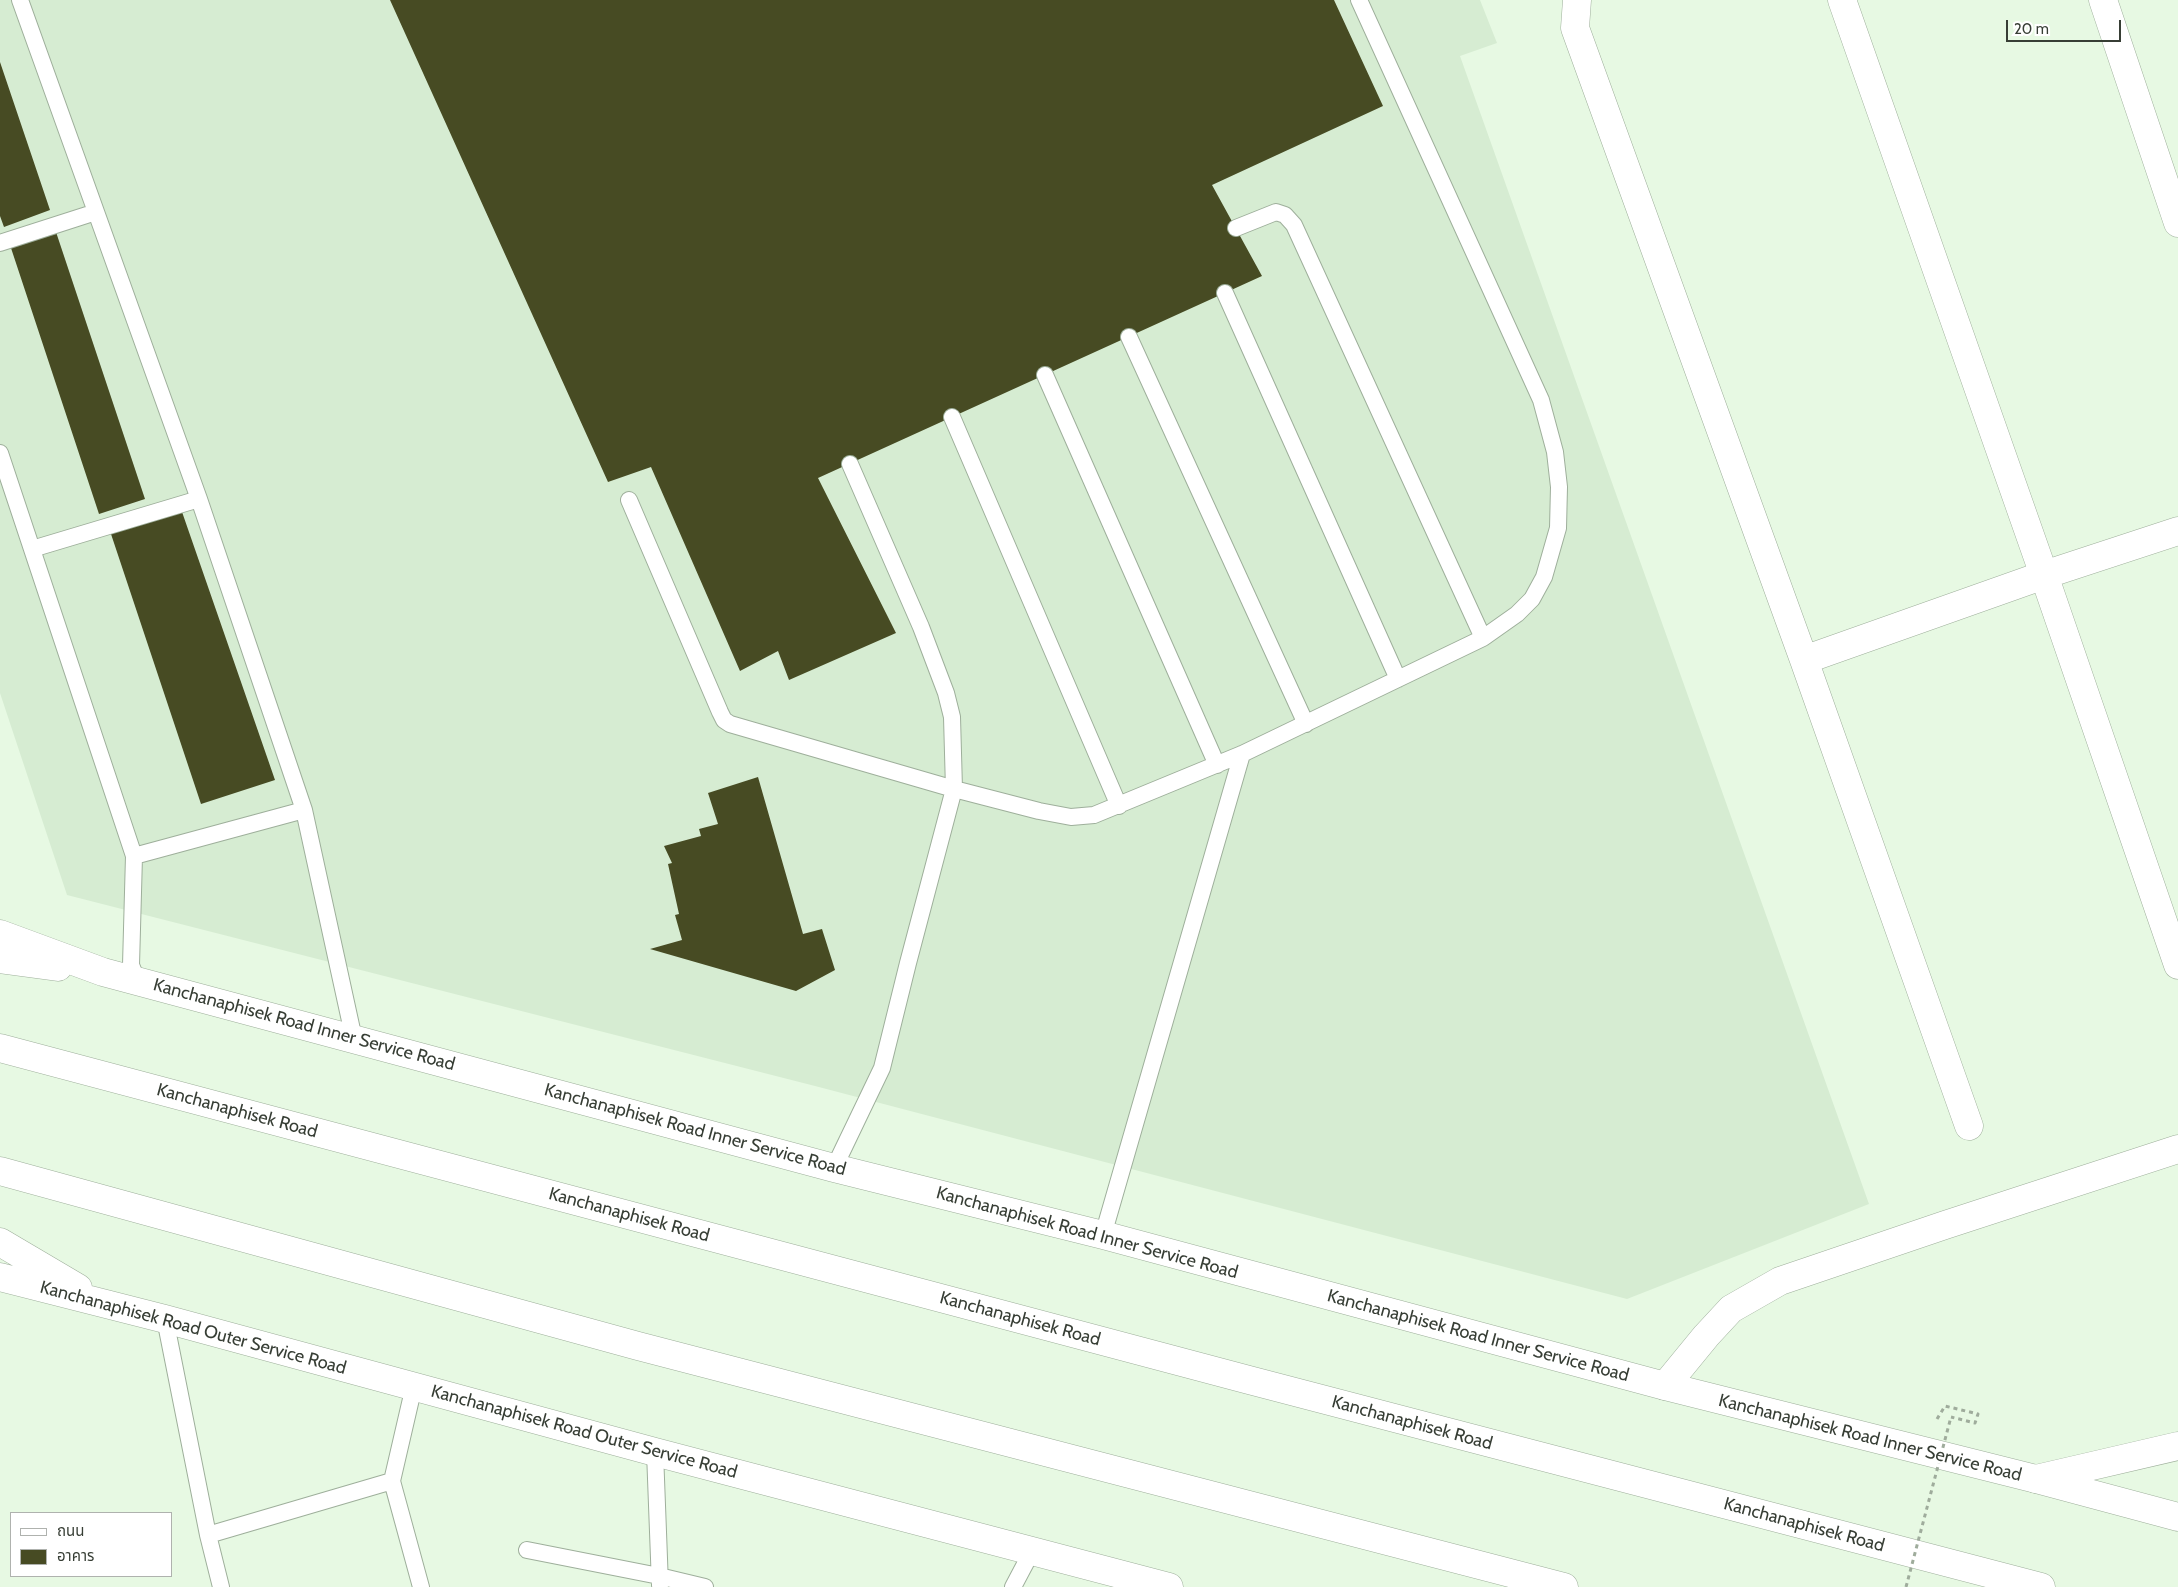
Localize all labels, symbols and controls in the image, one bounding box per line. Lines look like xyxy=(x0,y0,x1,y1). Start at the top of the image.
scale bar xyxy=(2008,10,2123,42)
text: 20 m xyxy=(2014,20,2049,38)
street label: Kanchanaphisek Road Inner Service Road xyxy=(151,974,457,1076)
street label: Kanchanaphisek Road xyxy=(154,1079,320,1143)
street label: Kanchanaphisek Road Inner Service Road xyxy=(542,1079,848,1181)
street label: Kanchanaphisek Road Inner Service Road xyxy=(934,1182,1240,1284)
street label: Kanchanaphisek Road xyxy=(546,1183,712,1247)
street label: Kanchanaphisek Road Outer Service Road xyxy=(37,1277,349,1379)
street label: Kanchanaphisek Road Inner Service Road xyxy=(1325,1285,1631,1387)
street label: Kanchanaphisek Road xyxy=(937,1287,1103,1351)
street label: Kanchanaphisek Road Outer Service Road xyxy=(428,1381,740,1483)
street label: Kanchanaphisek Road Inner Service Road xyxy=(1716,1390,2024,1486)
street label: Kanchanaphisek Road xyxy=(1329,1391,1495,1455)
street label: Kanchanaphisek Road xyxy=(1721,1493,1887,1557)
legend xyxy=(10,1512,172,1577)
text: ถนน xyxy=(57,1522,84,1540)
text: อาคาร xyxy=(57,1547,94,1565)

